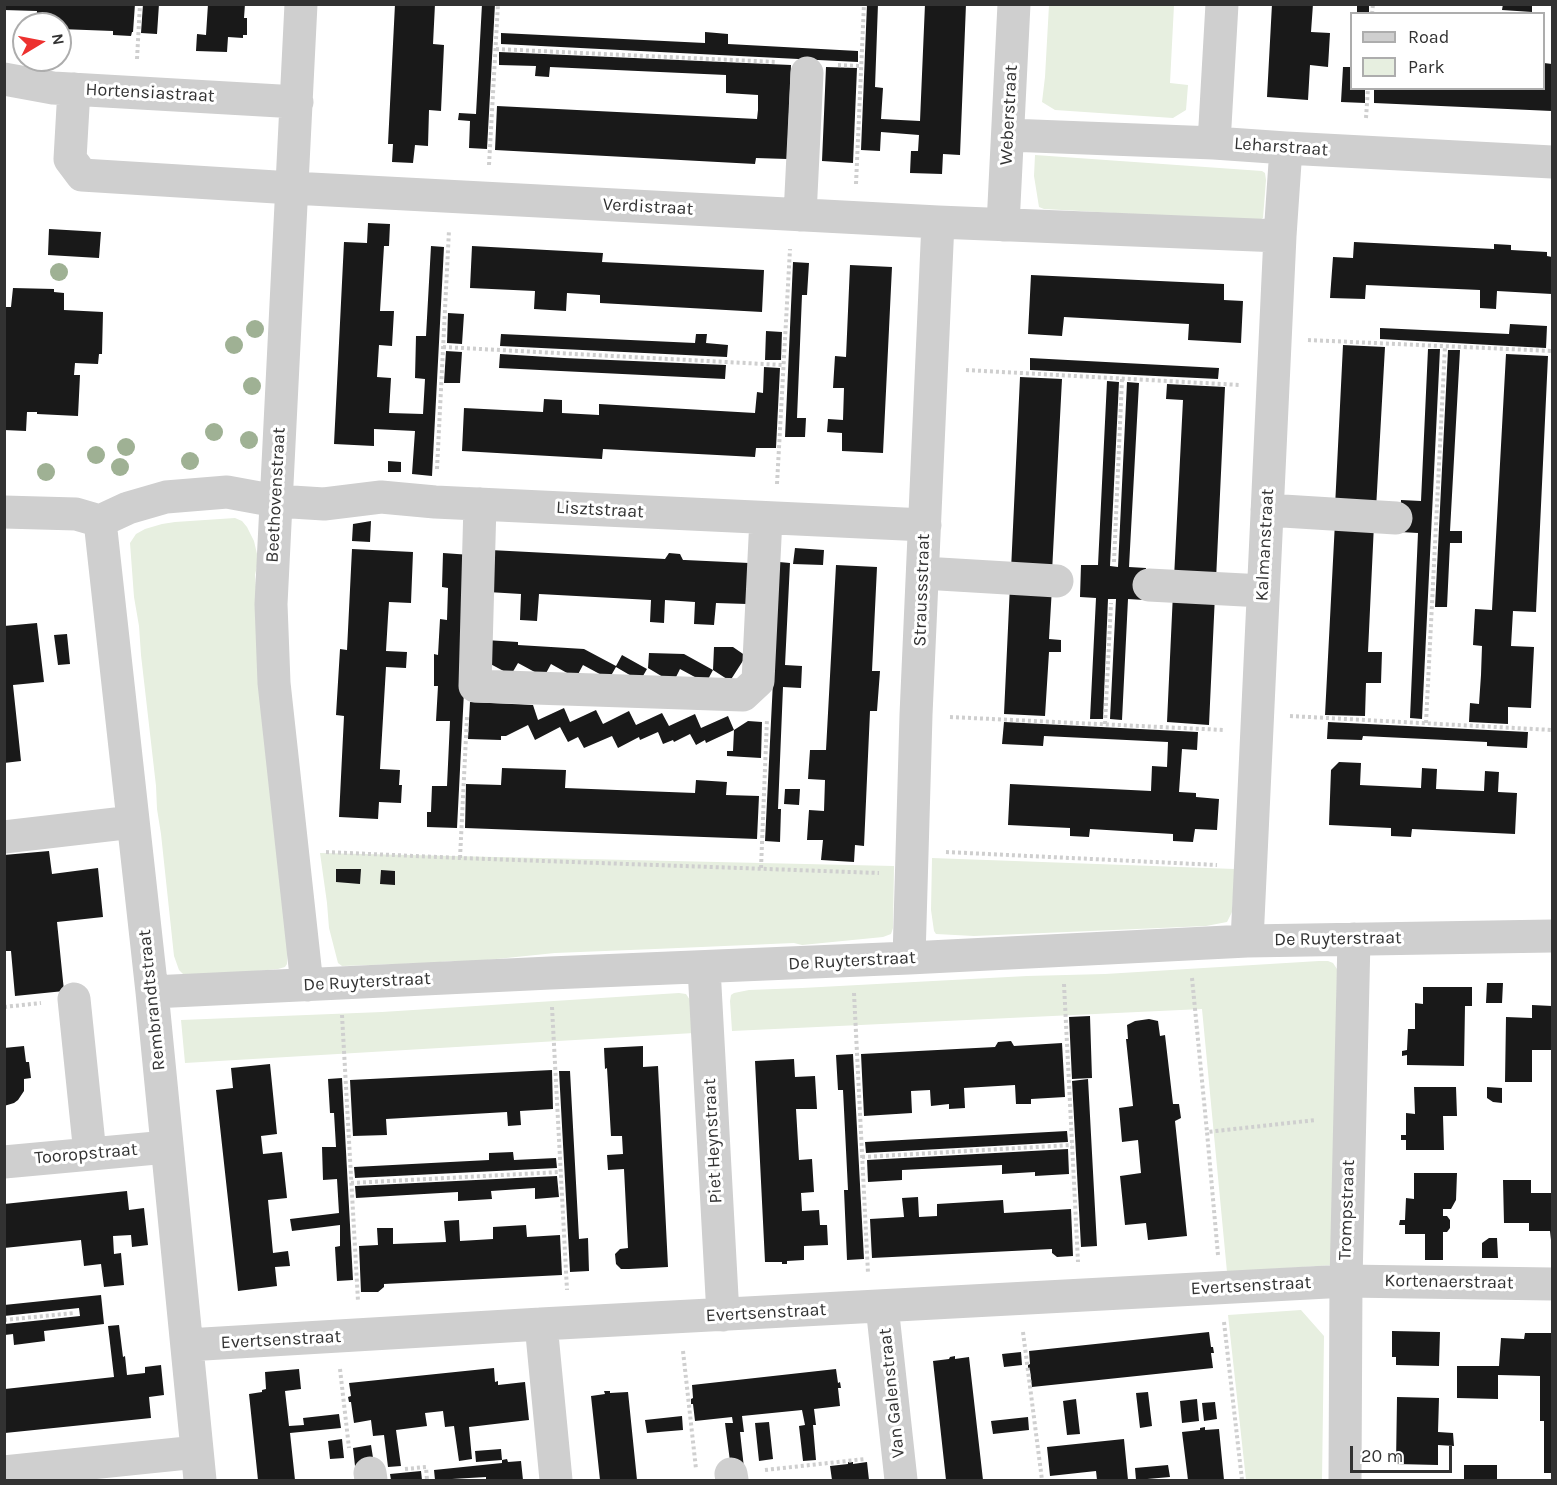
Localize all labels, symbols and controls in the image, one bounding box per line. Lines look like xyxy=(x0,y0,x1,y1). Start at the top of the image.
north arrow xyxy=(12,12,72,72)
legend xyxy=(1350,12,1545,90)
text: Road xyxy=(1408,26,1449,48)
text: N xyxy=(48,32,69,46)
text: Park xyxy=(1408,56,1445,78)
street label: Weberstraat xyxy=(996,64,1022,166)
street label: Hortensiastraat xyxy=(85,79,215,107)
street label: Leharstraat xyxy=(1233,133,1329,161)
street label: Verdistraat xyxy=(602,194,694,220)
street label: Beethovenstraat xyxy=(262,427,290,563)
street label: Kalmanstraat xyxy=(1251,488,1279,602)
street label: Lisztstraat xyxy=(556,497,644,523)
street label: Straussstraat xyxy=(909,533,935,647)
street label: De Ruyterstraat xyxy=(1274,927,1402,951)
street label: Rembrandtstraat xyxy=(134,928,170,1072)
street label: De Ruyterstraat xyxy=(788,947,916,975)
street label: De Ruyterstraat xyxy=(303,968,431,996)
street label: Piet Heynstraat xyxy=(699,1078,727,1204)
street label: Tooropstraat xyxy=(34,1139,138,1169)
street label: Trompstraat xyxy=(1334,1159,1360,1261)
street label: Kortenaerstraat xyxy=(1384,1270,1514,1294)
street label: Evertsenstraat xyxy=(1190,1272,1312,1300)
street label: Evertsenstraat xyxy=(705,1299,827,1327)
street label: Evertsenstraat xyxy=(220,1326,342,1354)
street label: Van Galenstraat xyxy=(874,1327,910,1459)
scale bar xyxy=(1353,1434,1455,1472)
text: 20 m xyxy=(1361,1445,1403,1467)

